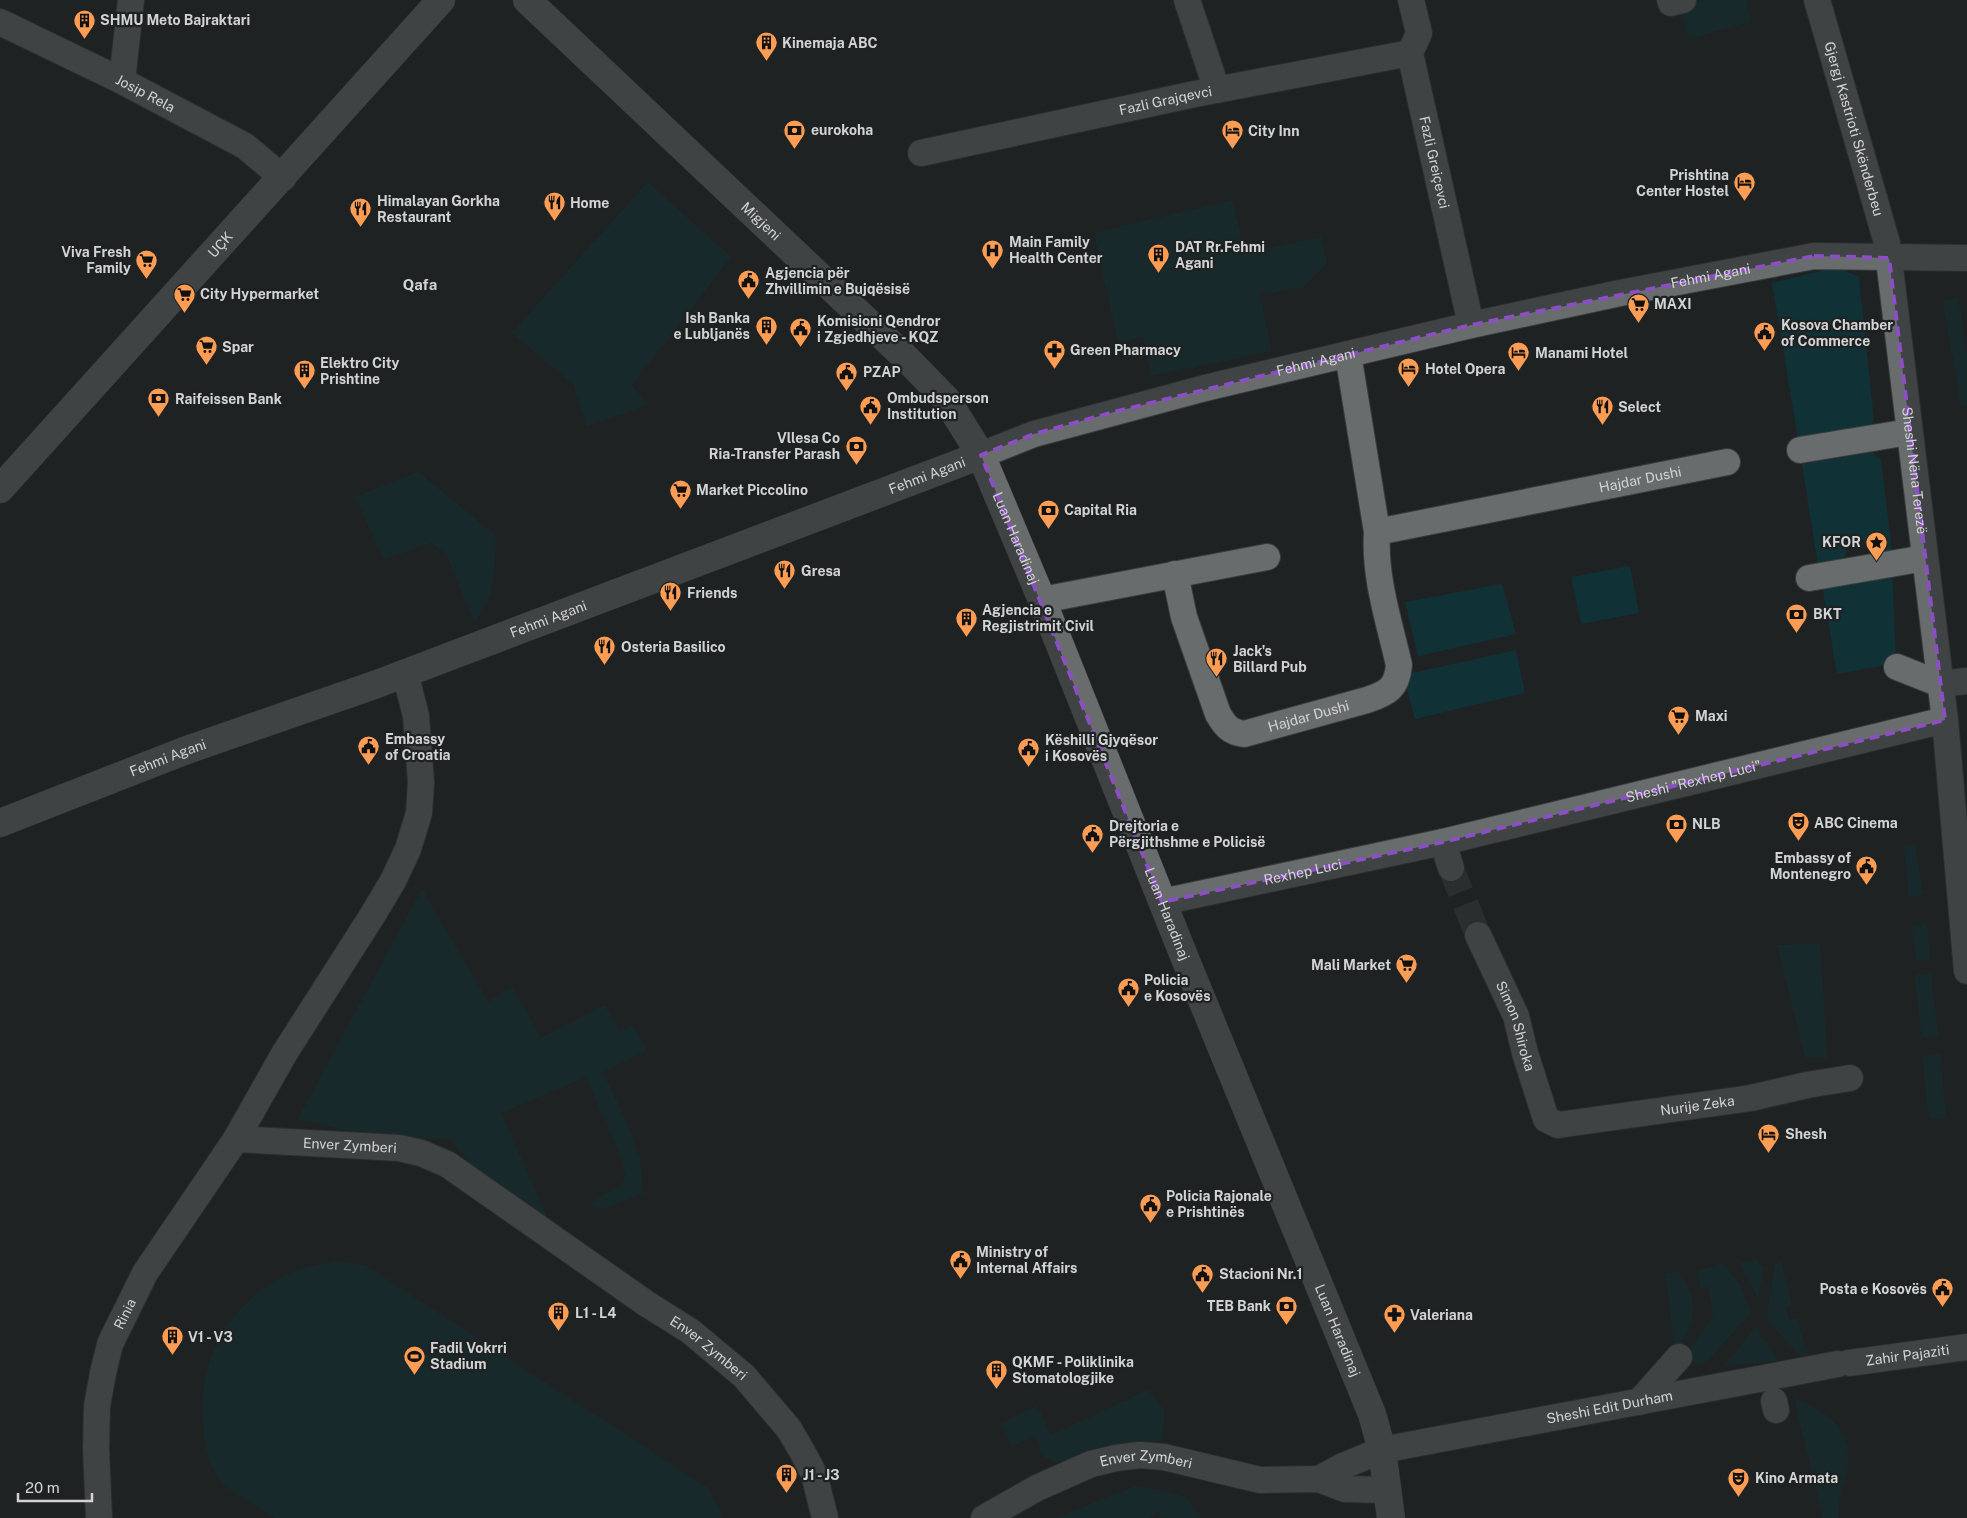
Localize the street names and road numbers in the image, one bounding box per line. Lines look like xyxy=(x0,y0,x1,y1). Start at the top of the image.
street label: Gjergj Kastrioti Skënderbeu xyxy=(1821,40,1887,218)
street label: Josip Rela xyxy=(113,71,178,116)
street label: Fazli Grajqevci xyxy=(1117,83,1213,118)
street label: Fazli Greiçevci xyxy=(1416,115,1453,210)
street label: Migjeni xyxy=(738,199,784,243)
street label: UÇK xyxy=(205,228,236,261)
street label: Fehmi Agani xyxy=(1669,260,1752,291)
street label: Fehmi Agani xyxy=(1275,345,1357,379)
street label: Sheshi Nëna Terezë xyxy=(1899,406,1930,535)
street label: Fehmi Agani xyxy=(886,454,967,497)
street label: Hajdar Dushi xyxy=(1598,463,1683,495)
street label: Luan Haradinaj xyxy=(990,490,1042,587)
street label: Fehmi Agani xyxy=(508,597,589,641)
street label: Hajdar Dushi xyxy=(1266,697,1351,735)
street label: Fehmi Agani xyxy=(127,736,208,780)
street label: Sheshi "Rexhep Luci" xyxy=(1624,757,1763,805)
street label: Rexhep Luci xyxy=(1262,856,1343,888)
street label: Luan Haradinaj xyxy=(1142,865,1193,963)
street label: Simon Shiroka xyxy=(1493,979,1538,1073)
street label: Nurije Zeka xyxy=(1659,1092,1736,1119)
street label: Enver Zymberi xyxy=(303,1135,397,1156)
street label: Luan Haradinaj xyxy=(1312,1282,1364,1379)
street label: Rinia xyxy=(111,1296,139,1332)
street label: Enver Zymberi xyxy=(667,1313,750,1383)
street label: Zahir Pajaziti xyxy=(1865,1341,1950,1369)
street label: Sheshi Edit Durham xyxy=(1545,1387,1674,1427)
street label: Enver Zymberi xyxy=(1098,1447,1194,1472)

